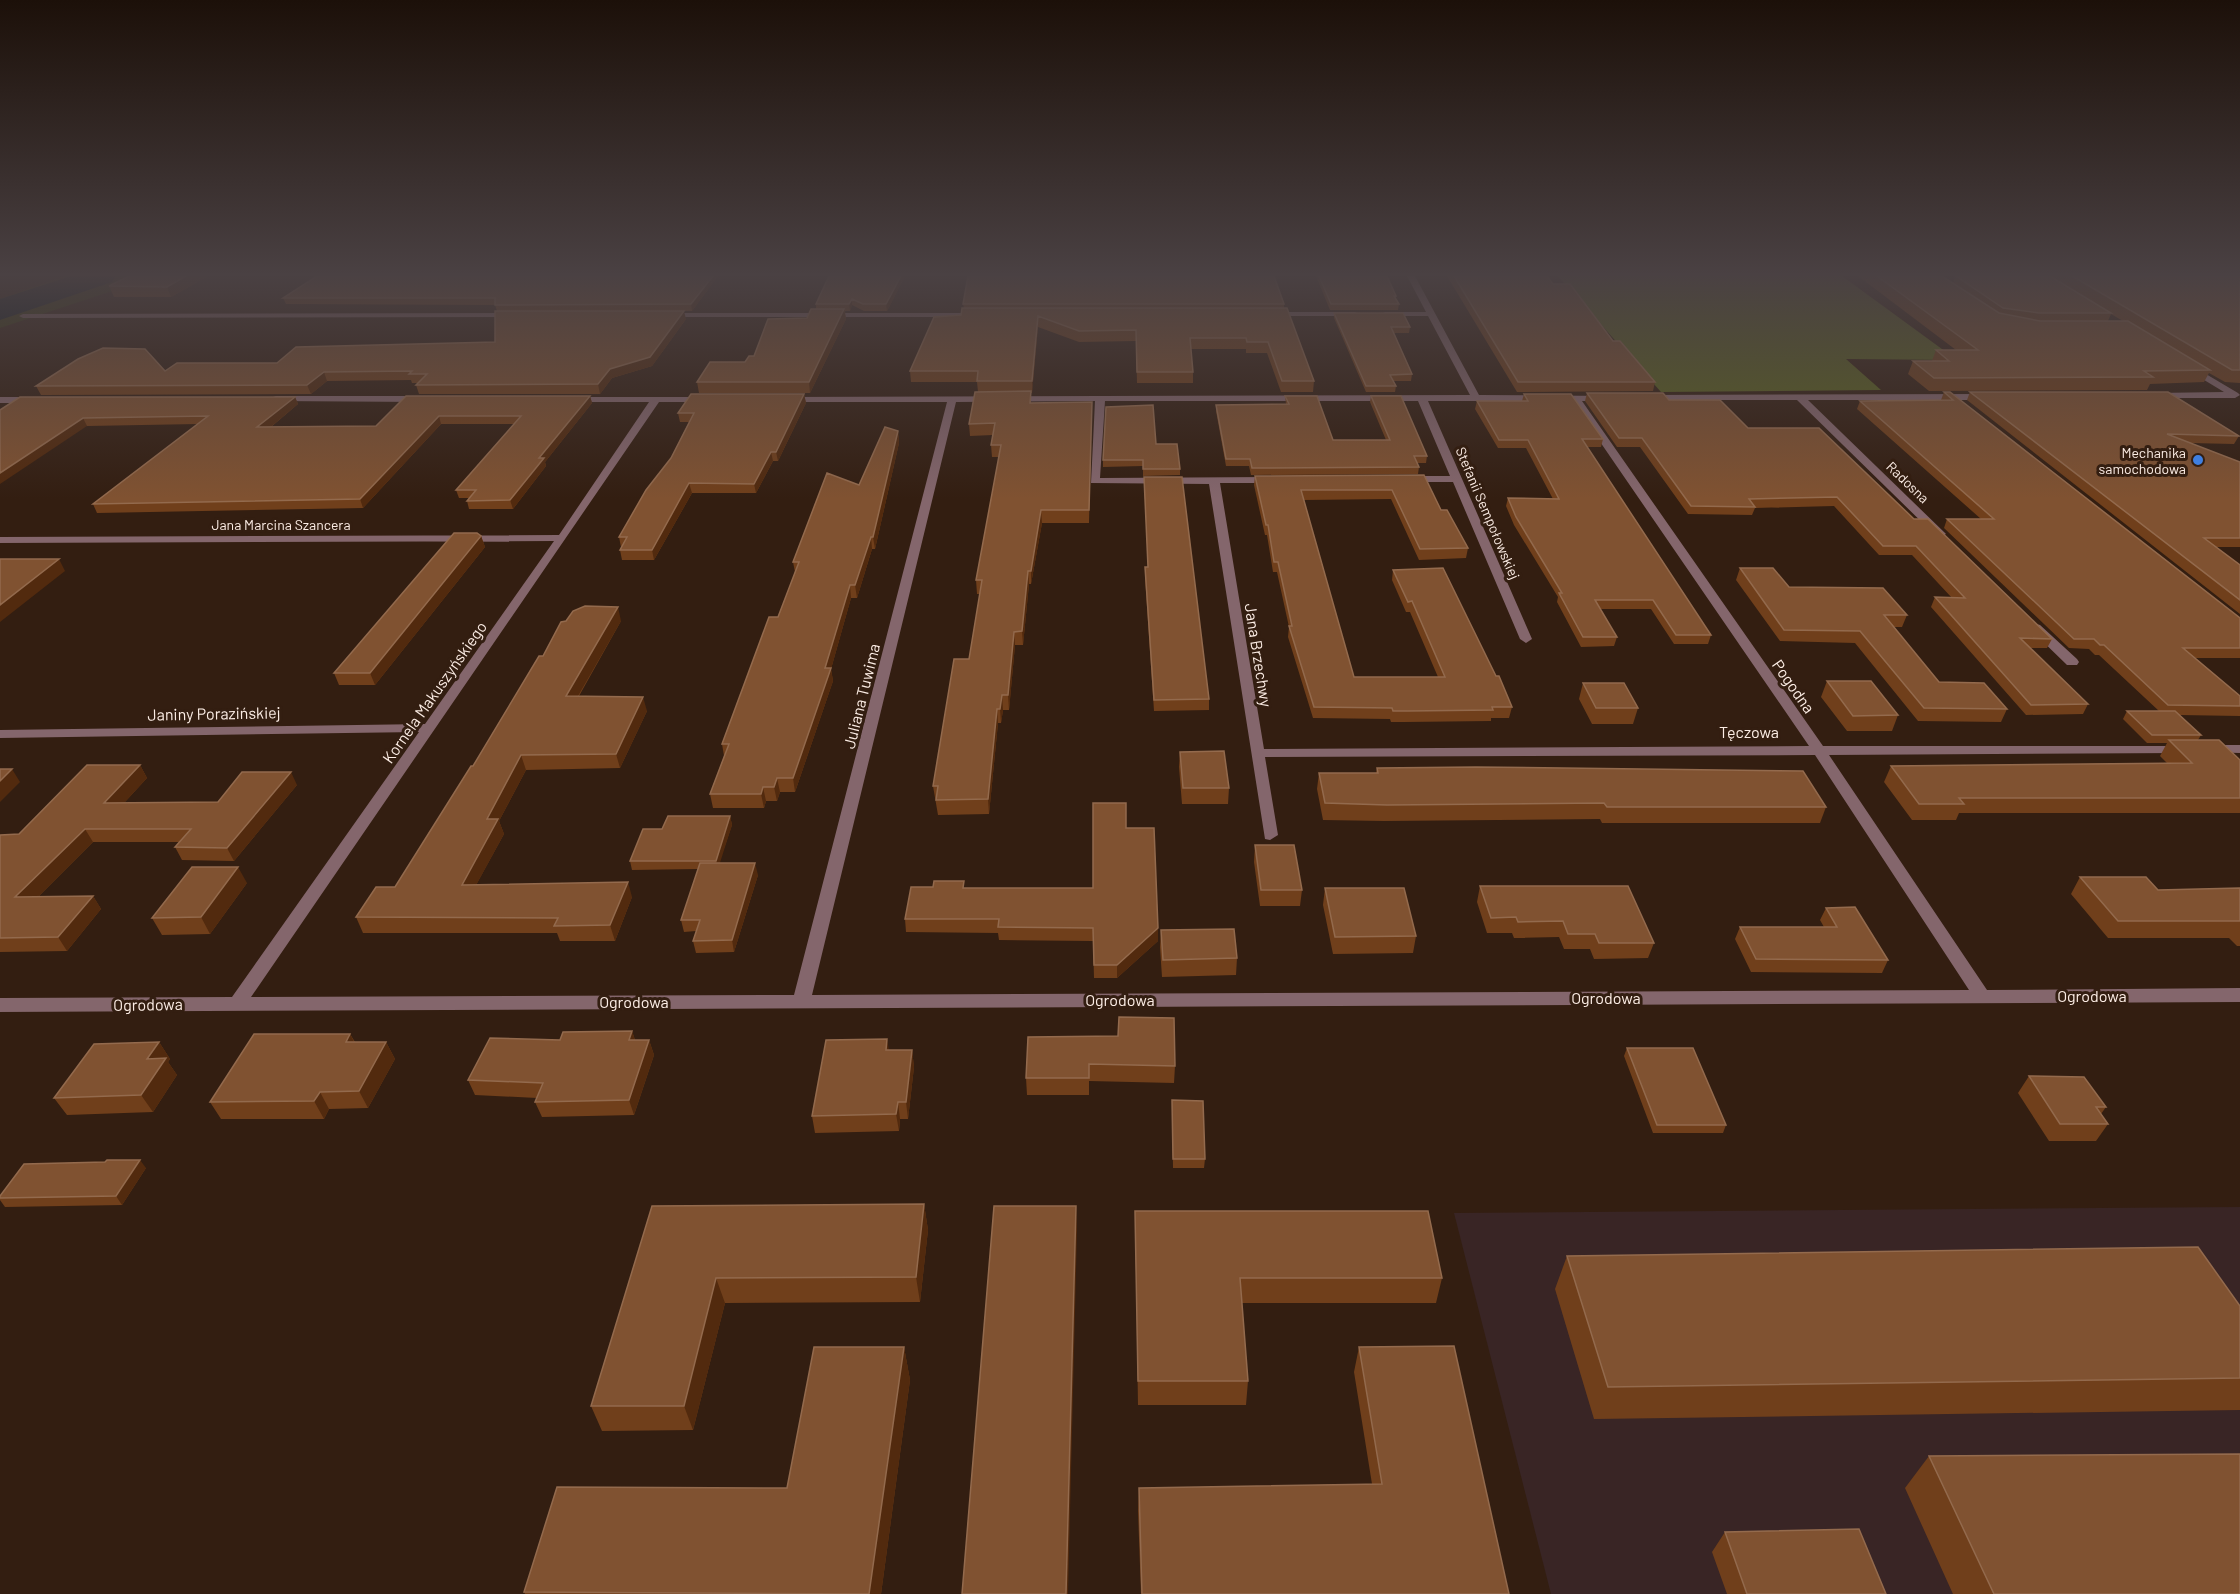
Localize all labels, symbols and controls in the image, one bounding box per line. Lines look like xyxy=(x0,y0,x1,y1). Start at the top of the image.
street label: Stefanii Sempołowskiej xyxy=(1452,444,1524,582)
place label: Mechanika samochodowa xyxy=(2099,444,2186,477)
marker: Mechanika samochodowa xyxy=(2191,453,2205,467)
street label: Radosna xyxy=(1883,458,1933,506)
street label: Jana Marcina Szancera xyxy=(211,516,351,533)
street label: Jana Brzechwy xyxy=(1241,602,1277,709)
street label: Kornela Makuszyńskiego xyxy=(378,617,490,767)
street label: Juliana Tuwima xyxy=(839,641,883,751)
street label: Pogodna xyxy=(1769,656,1819,716)
street label: Janiny Porazińskiej xyxy=(147,702,281,724)
street label: Tęczowa xyxy=(1719,722,1779,741)
street label: Ogrodowa xyxy=(2057,986,2127,1005)
street label: Ogrodowa xyxy=(1571,988,1641,1007)
street label: Ogrodowa xyxy=(1085,990,1155,1009)
street label: Ogrodowa xyxy=(599,992,669,1011)
street label: Ogrodowa xyxy=(113,994,183,1014)

